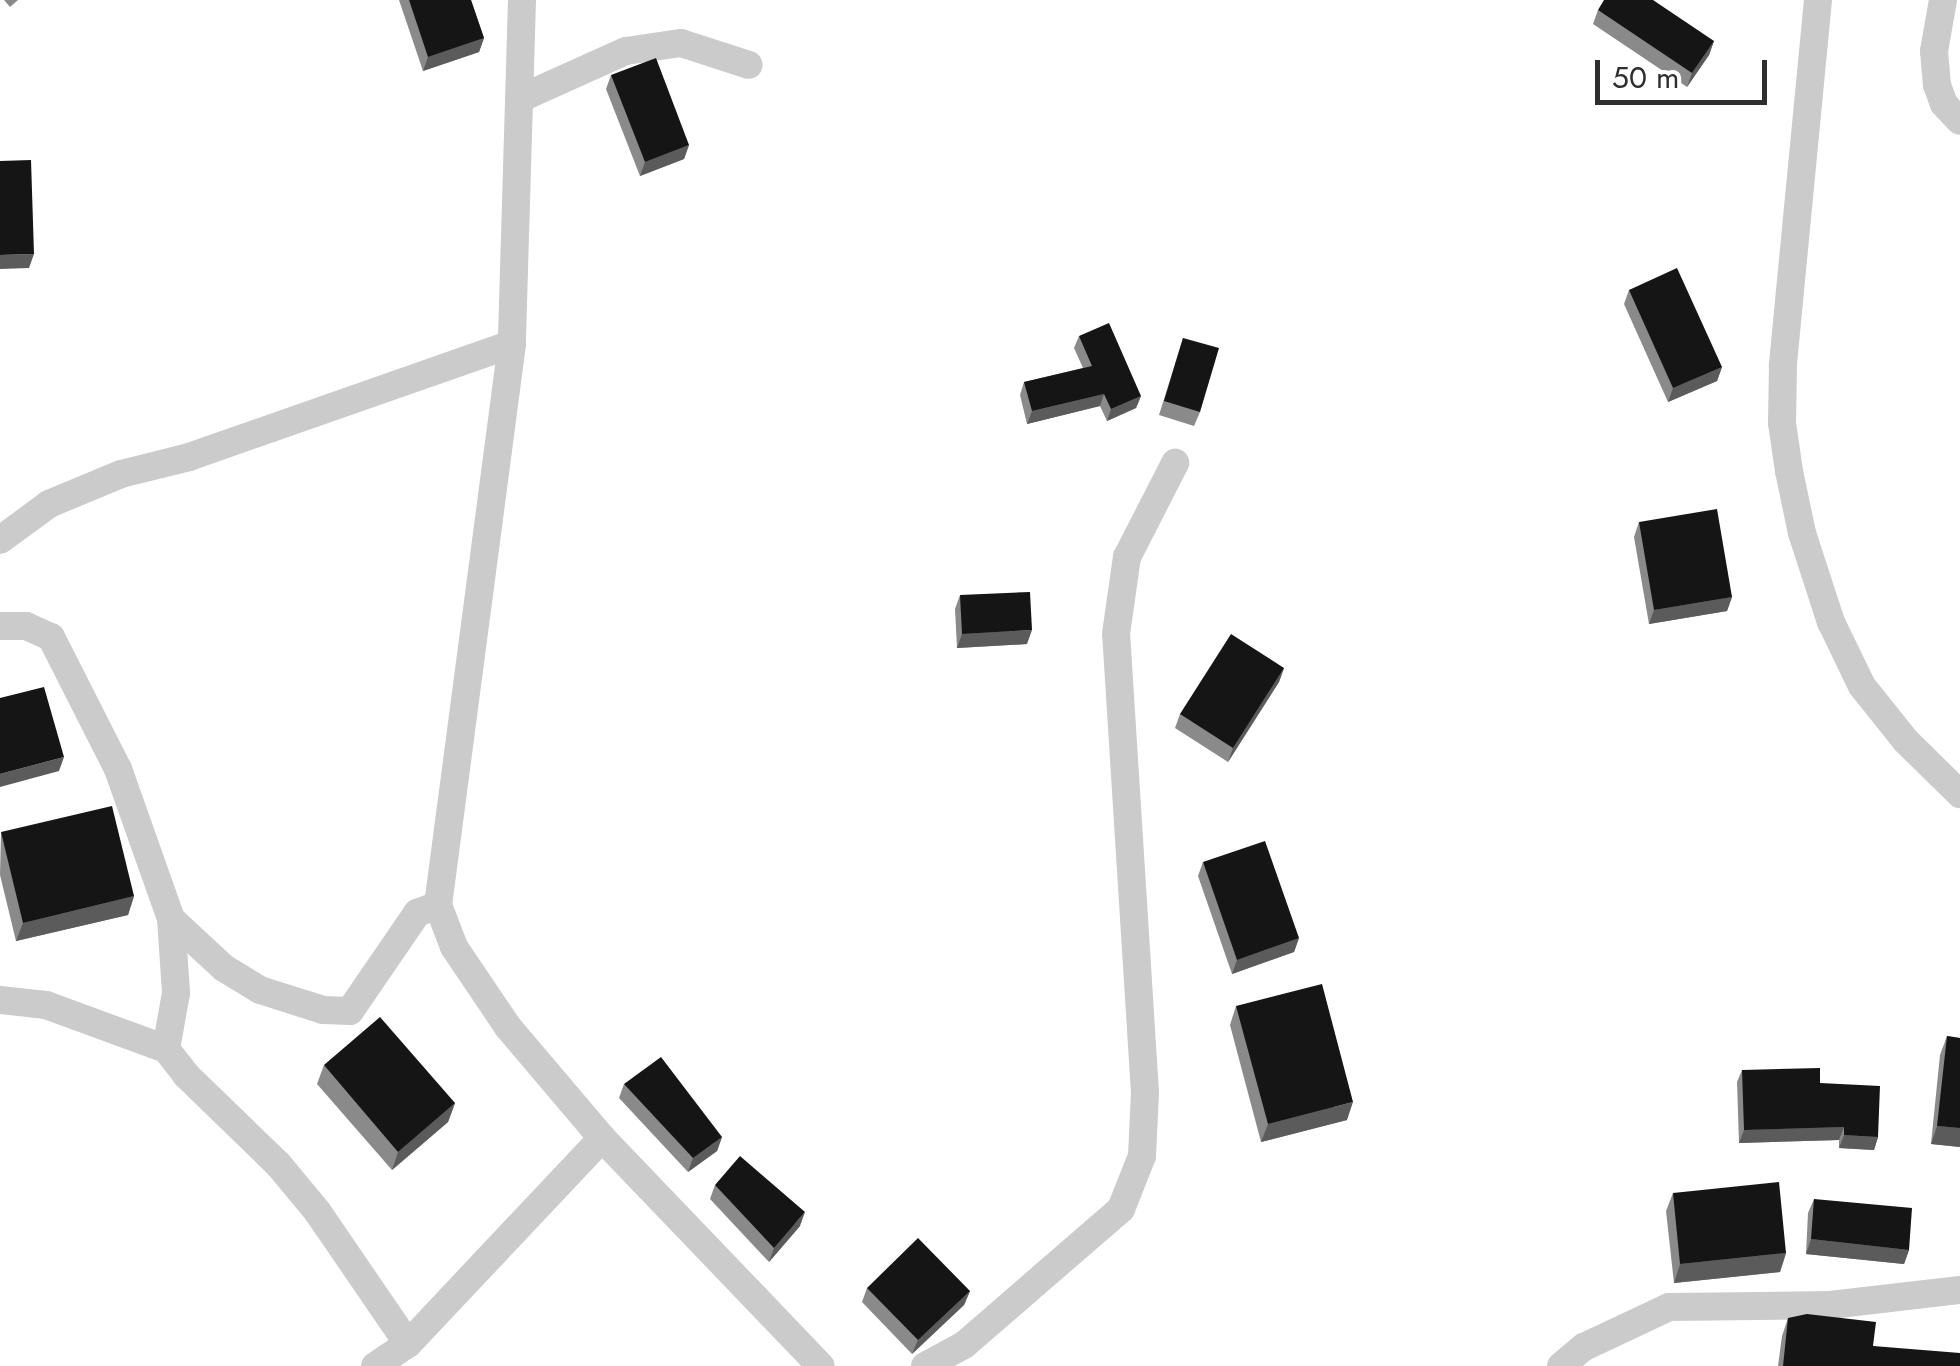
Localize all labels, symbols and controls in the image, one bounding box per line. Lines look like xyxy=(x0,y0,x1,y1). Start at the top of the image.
scale bar xyxy=(1600,40,1772,102)
text: 50 m xyxy=(1612,56,1679,99)

